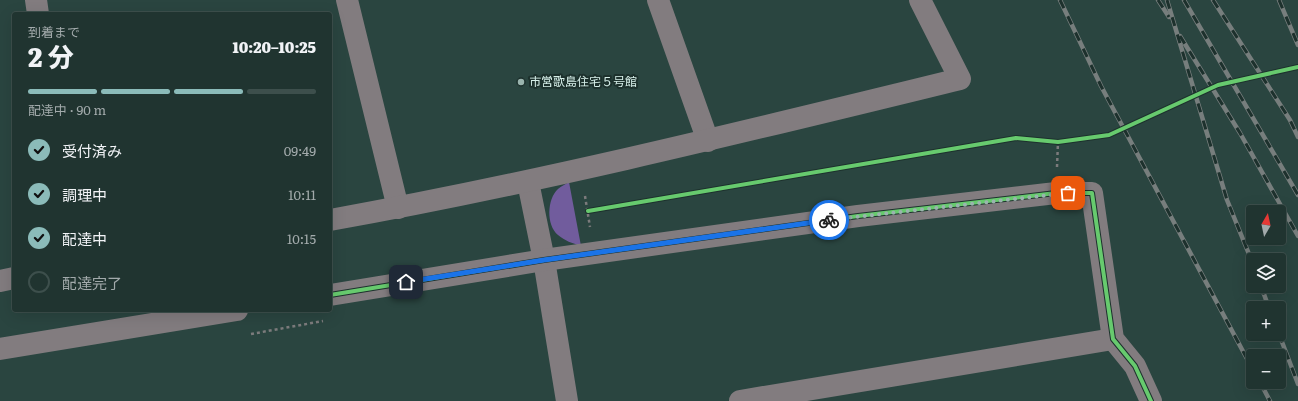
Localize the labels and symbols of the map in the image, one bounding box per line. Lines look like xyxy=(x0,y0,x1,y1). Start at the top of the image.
place label: 市営歌島住宅５号館 xyxy=(529,72,637,90)
marker: 市営歌島住宅５号館 xyxy=(516,77,526,87)
pin xyxy=(1051,176,1085,210)
courier xyxy=(809,200,849,240)
north arrow xyxy=(1246,205,1286,245)
pin xyxy=(389,265,423,299)

